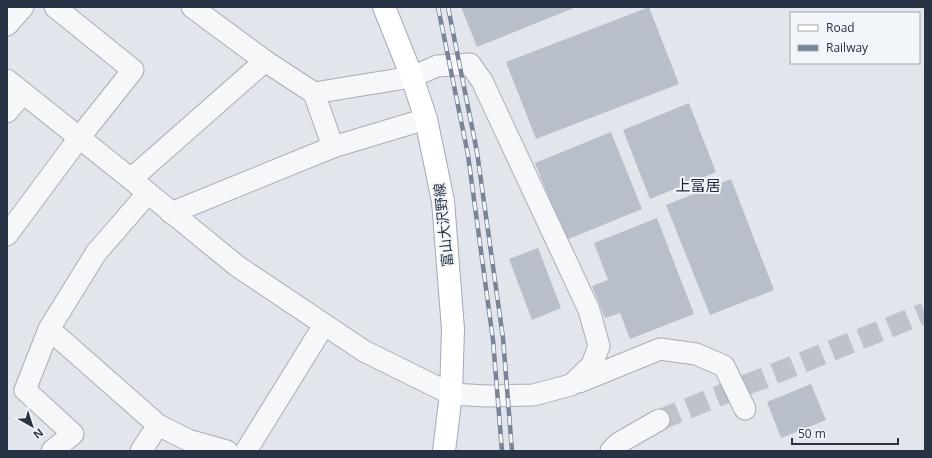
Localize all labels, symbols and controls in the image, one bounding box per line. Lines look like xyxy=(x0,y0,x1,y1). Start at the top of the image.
legend xyxy=(790,12,920,64)
text: Road xyxy=(826,19,855,36)
text: Railway xyxy=(826,39,869,56)
district label: 上冨居 xyxy=(675,175,721,195)
street label: 富山大沢野線 xyxy=(429,182,457,268)
north arrow xyxy=(12,406,52,446)
scale bar xyxy=(792,420,898,446)
text: 50 m xyxy=(798,425,826,442)
text: N xyxy=(30,426,47,443)

